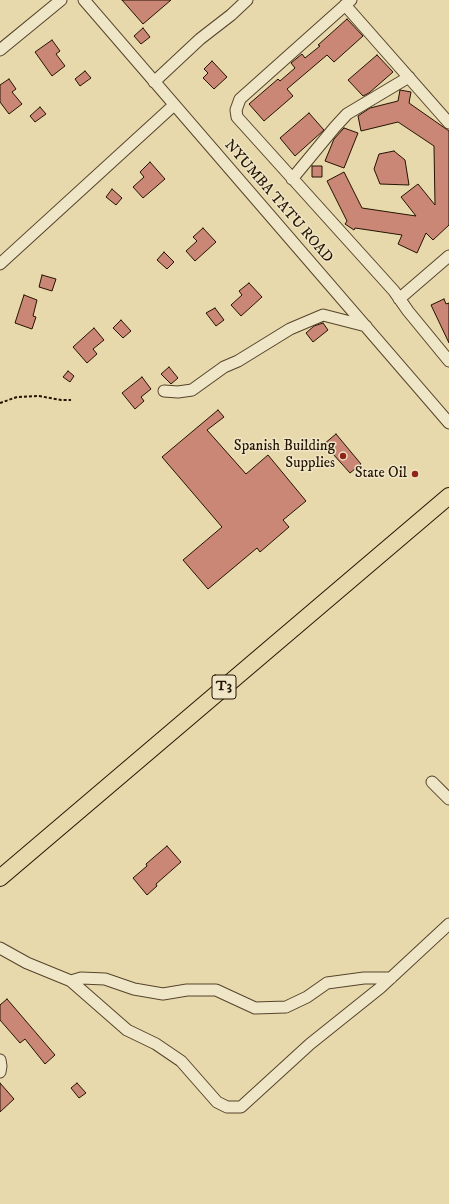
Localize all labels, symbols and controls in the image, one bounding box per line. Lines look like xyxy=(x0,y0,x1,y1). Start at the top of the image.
street label: NYUMBA TATU ROAD xyxy=(220,137,336,267)
place label: Spanish Building Supplies xyxy=(234,438,335,473)
marker: Spanish Building Supplies xyxy=(338,451,348,461)
place label: State Oil xyxy=(355,465,407,483)
marker: State Oil xyxy=(410,469,420,479)
road number: T3 xyxy=(212,675,236,699)

